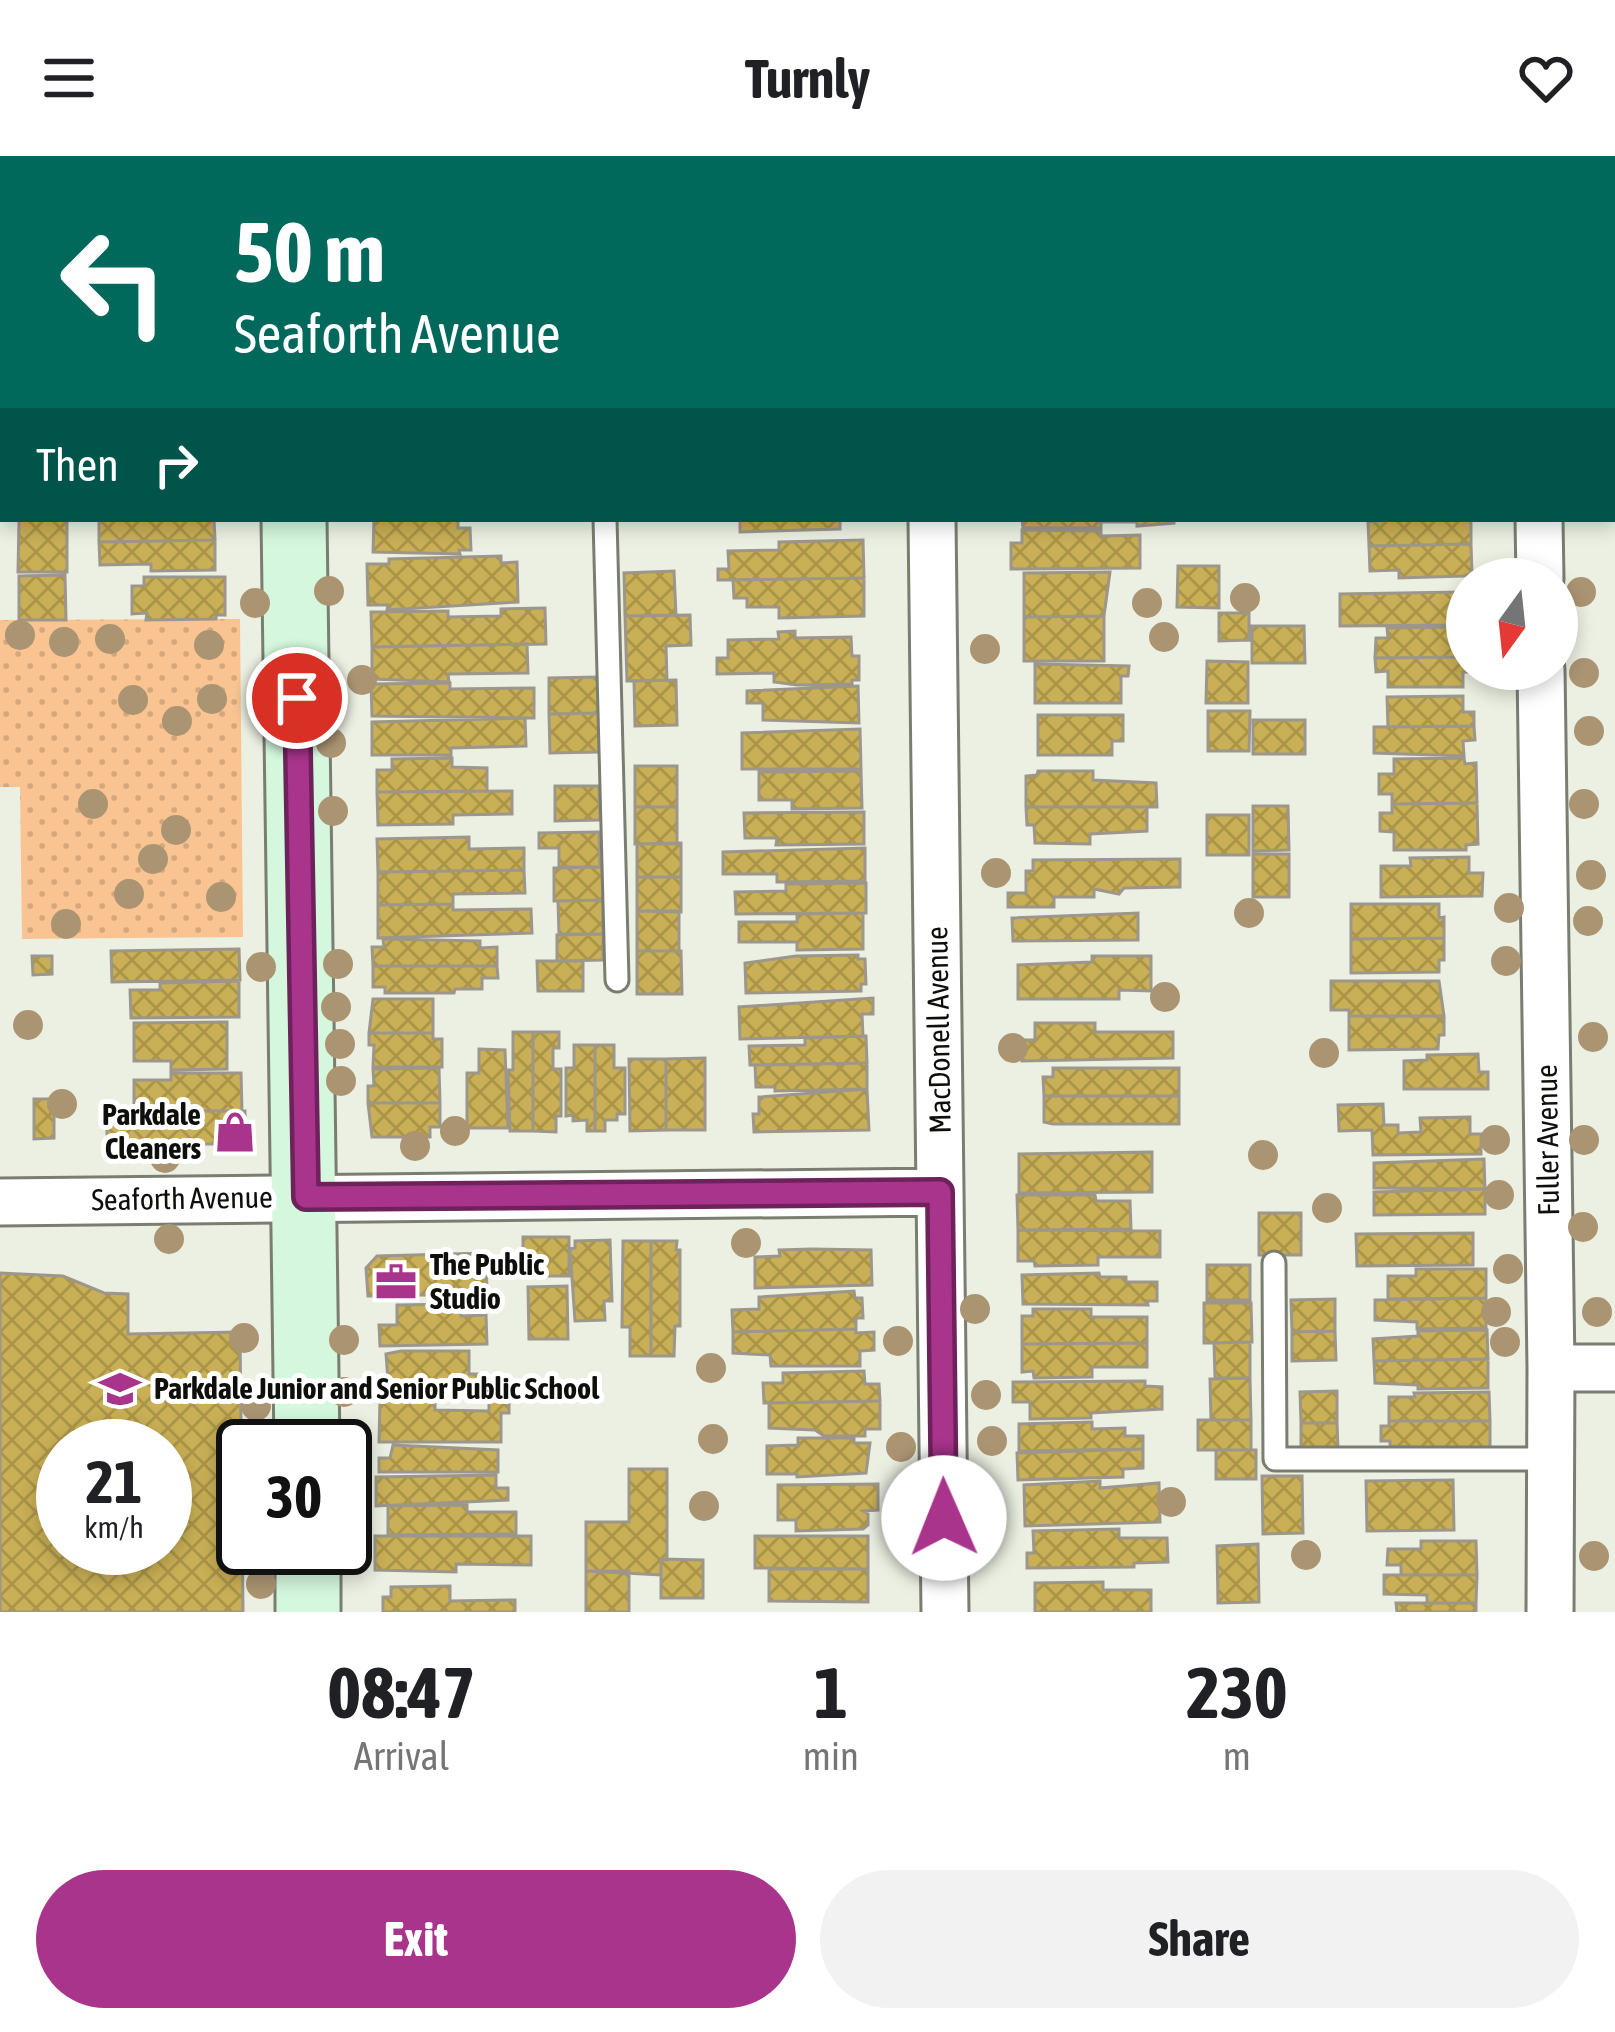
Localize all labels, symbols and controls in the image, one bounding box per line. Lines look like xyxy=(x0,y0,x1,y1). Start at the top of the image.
icon: menu xyxy=(36,45,102,111)
icon: heart xyxy=(1513,45,1579,111)
text: Turnly xyxy=(745,48,870,109)
icon: left xyxy=(36,204,192,360)
text: 50 m xyxy=(234,204,385,300)
text: Seaforth Avenue xyxy=(234,303,561,364)
icon: right xyxy=(143,432,209,498)
text: Then xyxy=(36,439,119,491)
north arrow xyxy=(1446,558,1578,690)
map controls xyxy=(1446,558,1578,690)
pin xyxy=(246,647,348,749)
icon: arrive xyxy=(264,665,330,731)
street label: MacDonell Avenue xyxy=(919,926,957,1134)
street label: Fuller Avenue xyxy=(1529,1064,1565,1216)
place label: Parkdale Cleaners xyxy=(102,1097,201,1165)
shop icon: Parkdale Cleaners xyxy=(212,1109,258,1155)
street label: Seaforth Avenue xyxy=(91,1179,273,1217)
place label: The Public Studio xyxy=(430,1247,544,1315)
office icon: The Public Studio xyxy=(373,1259,419,1305)
school or university icon: Parkdale Junior and Senior Public School xyxy=(97,1366,143,1412)
place label: Parkdale Junior and Senior Public School xyxy=(154,1371,600,1405)
speed limit sign: 30 xyxy=(216,1419,372,1575)
text: 21 xyxy=(86,1447,142,1516)
position arrow xyxy=(881,1455,1007,1581)
text: km/h xyxy=(84,1510,144,1544)
text: 08:47 xyxy=(327,1651,476,1733)
text: 1 xyxy=(814,1651,848,1733)
text: 230 xyxy=(1186,1651,1288,1733)
text: Arrival xyxy=(354,1734,449,1778)
text: min xyxy=(803,1734,859,1778)
text: m xyxy=(1223,1734,1251,1778)
button: Exit xyxy=(36,1870,796,2008)
button: Share xyxy=(820,1870,1579,2008)

